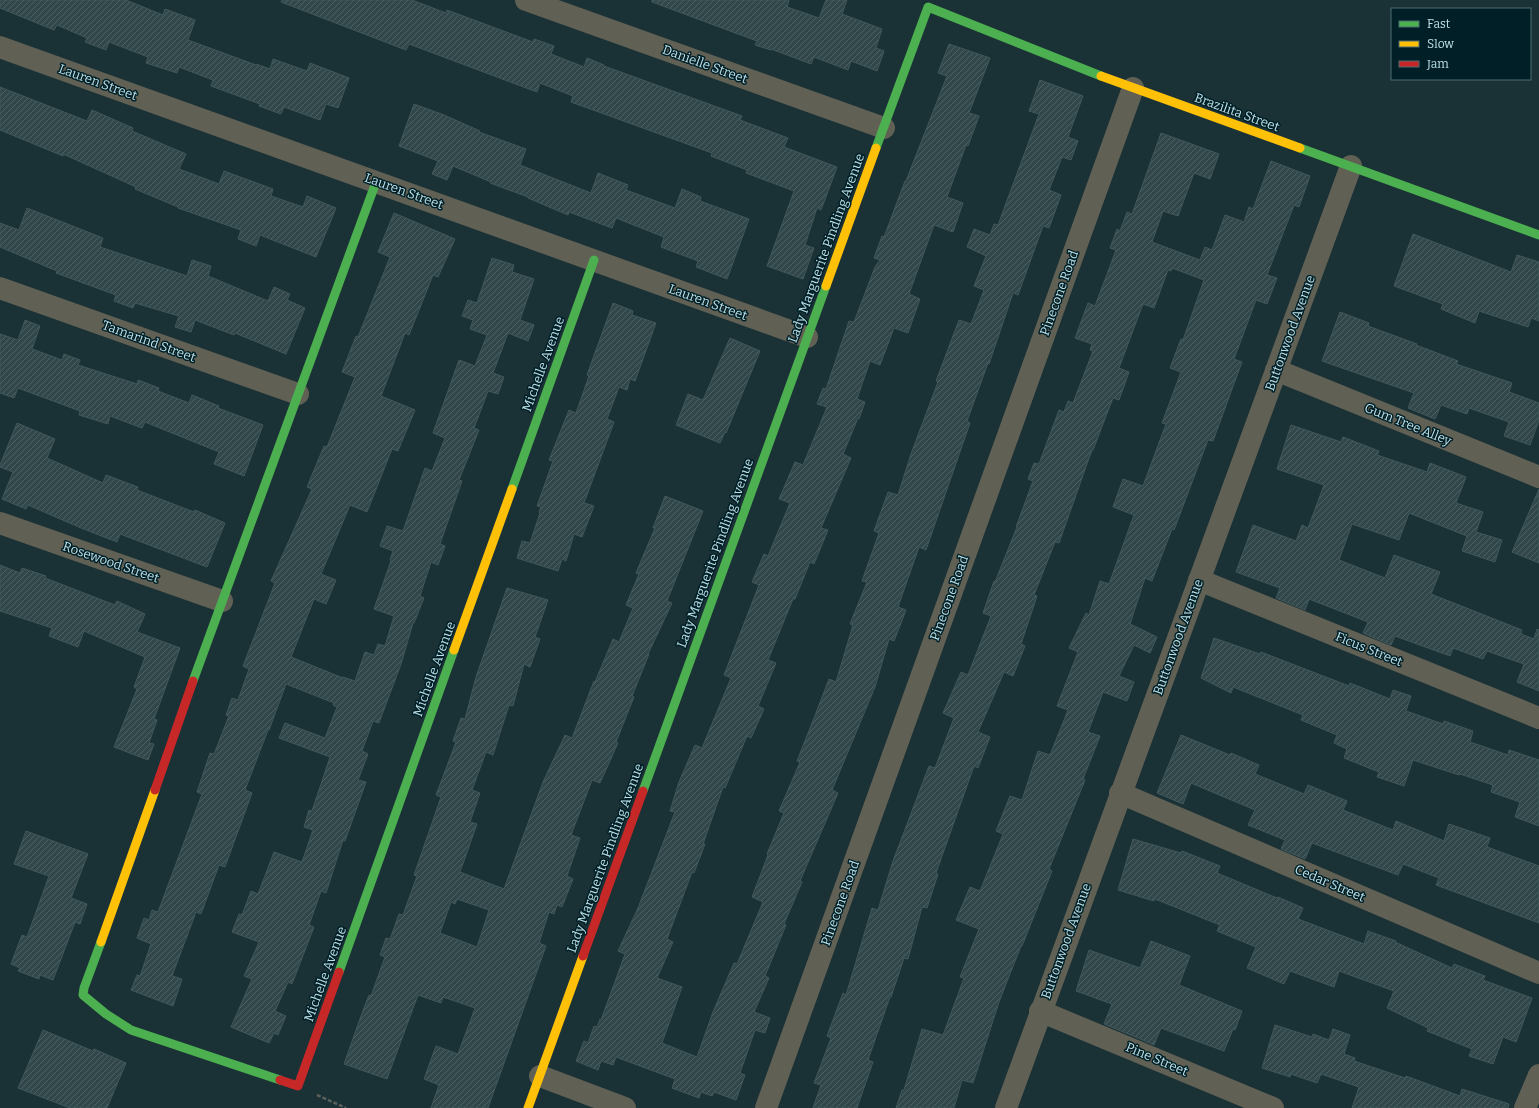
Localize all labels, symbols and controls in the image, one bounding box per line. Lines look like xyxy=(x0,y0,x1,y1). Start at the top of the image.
legend xyxy=(1391,8,1531,80)
text: Fast xyxy=(1427,17,1451,31)
text: Slow xyxy=(1427,37,1454,51)
street label: Danielle Street xyxy=(660,42,750,86)
text: Jam xyxy=(1426,57,1449,71)
street label: Lauren Street xyxy=(57,61,139,103)
street label: Brazilita Street xyxy=(1192,90,1282,134)
street label: Lady Marguerite Pindling Avenue xyxy=(785,151,867,345)
street label: Lauren Street xyxy=(363,170,445,212)
street label: Pinecone Road xyxy=(1037,248,1081,337)
street label: Buttonwood Avenue xyxy=(1262,273,1318,393)
street label: Lauren Street xyxy=(667,281,749,323)
street label: Michelle Avenue xyxy=(519,314,567,414)
street label: Tamarind Street xyxy=(100,317,198,365)
street label: Gum Tree Alley xyxy=(1362,400,1454,448)
street label: Lady Marguerite Pindling Avenue xyxy=(674,456,756,650)
street label: Rosewood Street xyxy=(61,538,161,586)
street label: Pinecone Road xyxy=(927,553,971,642)
street label: Buttonwood Avenue xyxy=(1150,577,1206,697)
street label: Michelle Avenue xyxy=(410,619,458,719)
street label: Ficus Street xyxy=(1333,629,1405,669)
street label: Lady Marguerite Pindling Avenue xyxy=(564,761,646,955)
street label: Pinecone Road xyxy=(818,858,862,947)
street label: Cedar Street xyxy=(1293,861,1368,905)
street label: Buttonwood Avenue xyxy=(1038,881,1094,1001)
street label: Michelle Avenue xyxy=(301,924,349,1024)
street label: Pine Street xyxy=(1124,1039,1191,1079)

